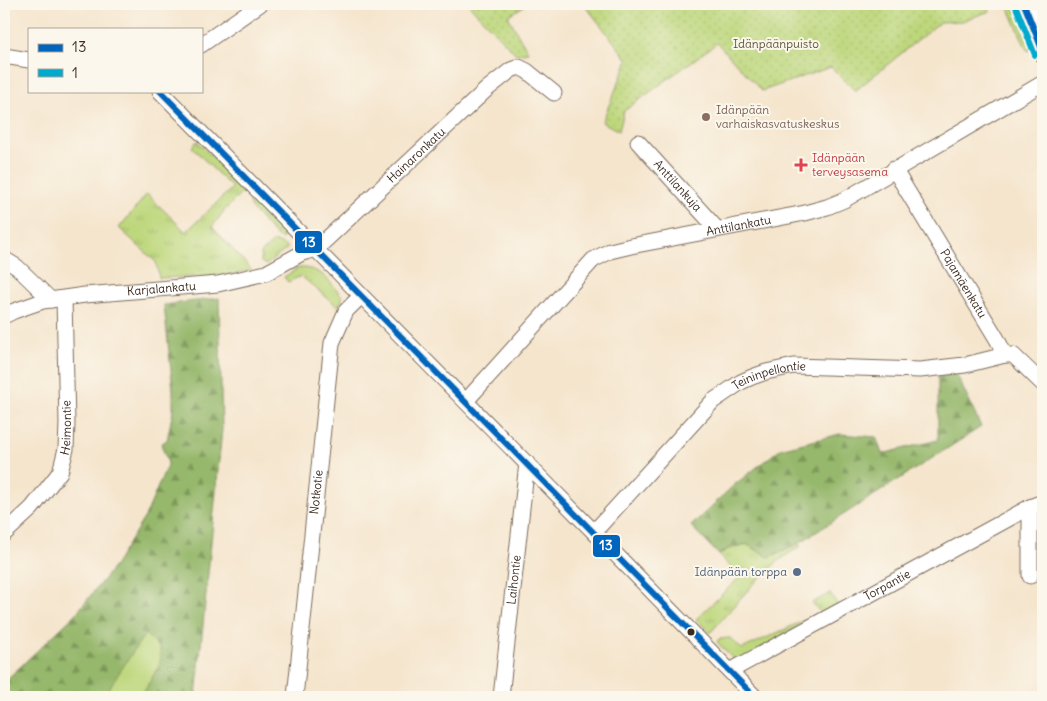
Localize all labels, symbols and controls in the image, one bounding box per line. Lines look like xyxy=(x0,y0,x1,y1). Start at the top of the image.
legend xyxy=(28,28,202,92)
park label: Idänpäänpuisto xyxy=(733,36,819,51)
text: 13 xyxy=(72,37,86,56)
text: 1 xyxy=(72,63,78,82)
place label: Idänpään varhaiskasvatuskeskus xyxy=(716,102,839,131)
marker: Idänpään varhaiskasvatuskeskus xyxy=(700,111,712,123)
street label: Hainaronkatu xyxy=(384,124,448,186)
place label: Idänpään terveysasema xyxy=(812,150,888,179)
street label: Anttilankuja xyxy=(651,156,705,214)
marker: Idänpään terveysasema xyxy=(794,158,808,172)
street label: Anttilankatu xyxy=(705,212,772,239)
line badge: 13 xyxy=(294,230,323,254)
text: 13 xyxy=(302,233,316,251)
street label: Pajamäenkatu xyxy=(937,246,991,321)
street label: Karjalankatu xyxy=(126,278,196,299)
street label: Teininpellontie xyxy=(729,358,806,393)
street label: Heimontie xyxy=(57,400,74,457)
street label: Notkotie xyxy=(306,469,326,515)
line badge: 13 xyxy=(592,534,621,558)
text: 13 xyxy=(599,536,613,554)
street label: Laihontie xyxy=(503,554,524,605)
place label: Idänpään torppa xyxy=(695,564,787,579)
marker: Idänpään torppa xyxy=(791,566,803,578)
street label: Torpantie xyxy=(861,566,913,604)
unlabelled marker xyxy=(686,627,696,637)

